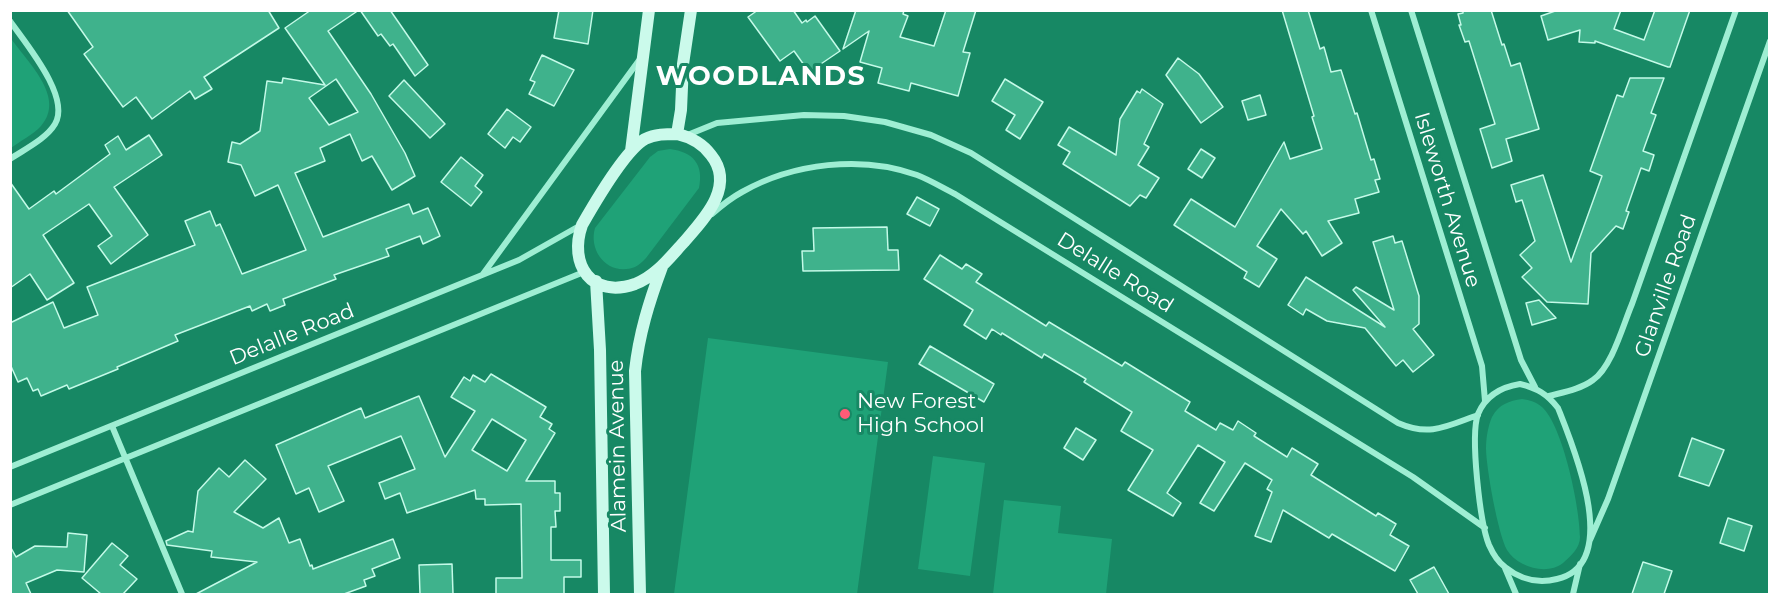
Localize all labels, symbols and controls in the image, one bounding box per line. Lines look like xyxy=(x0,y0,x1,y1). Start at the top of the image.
district label: WOODLANDS xyxy=(656,61,866,93)
street label: Isleworth Avenue xyxy=(1408,109,1486,291)
street label: Glanville Road xyxy=(1630,211,1702,361)
street label: Delalle Road xyxy=(1052,227,1178,319)
street label: Delalle Road xyxy=(226,299,358,371)
street label: Alamein Avenue xyxy=(604,359,632,533)
place label: New Forest High School xyxy=(857,389,985,439)
marker: New Forest High School xyxy=(838,407,852,421)

